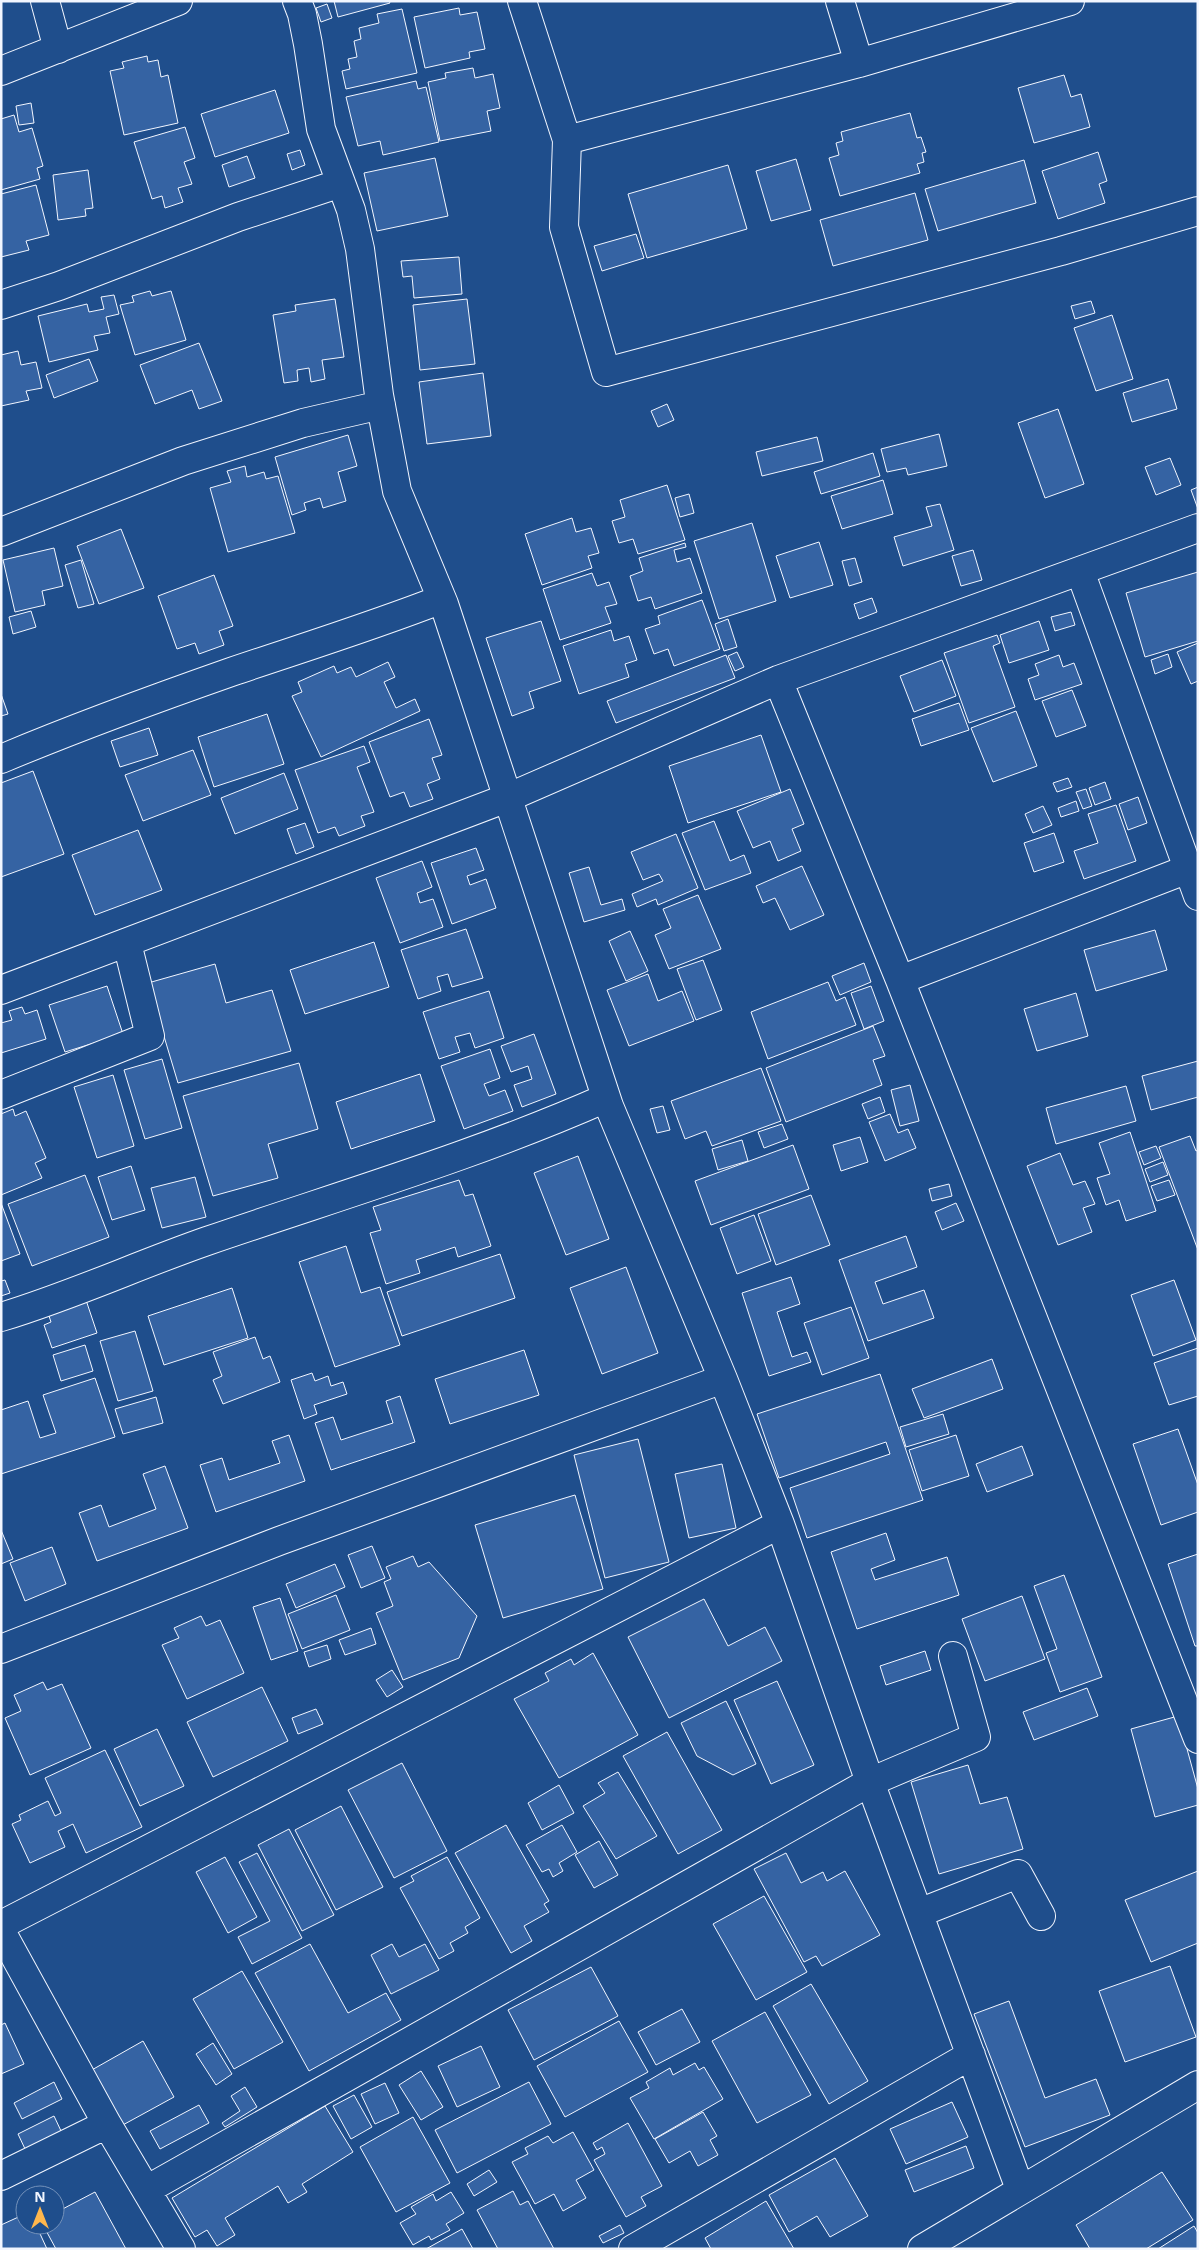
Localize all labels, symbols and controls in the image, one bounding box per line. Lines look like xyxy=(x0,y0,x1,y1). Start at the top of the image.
north arrow xyxy=(15,2185,65,2235)
text: N xyxy=(34,2187,46,2206)

